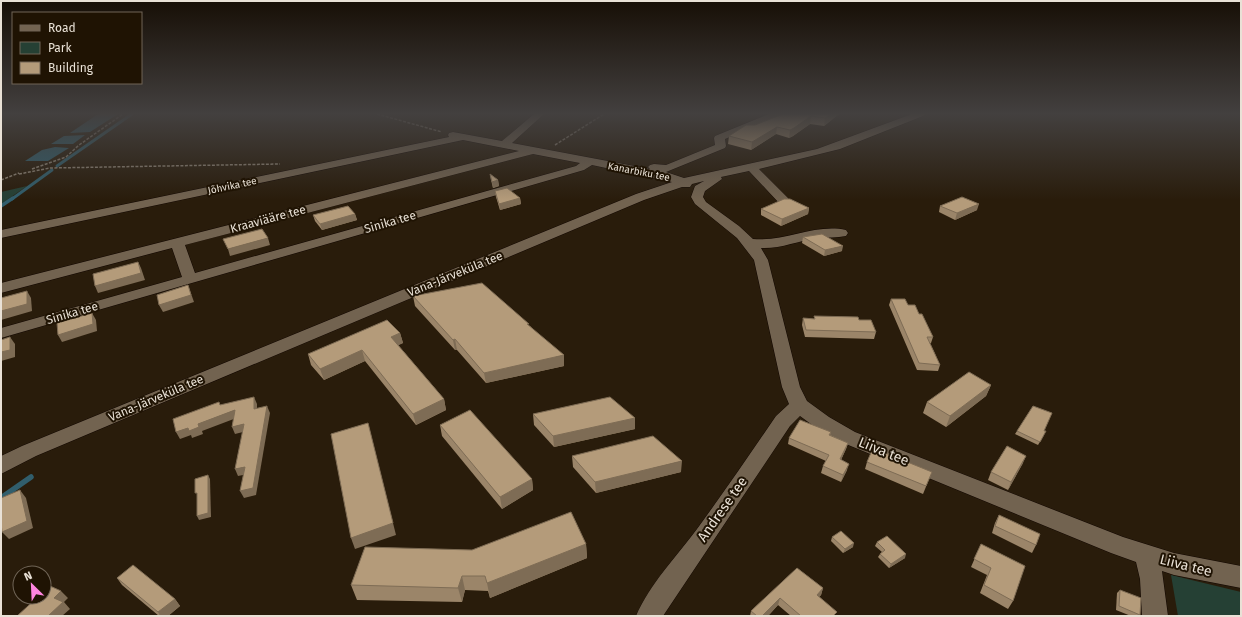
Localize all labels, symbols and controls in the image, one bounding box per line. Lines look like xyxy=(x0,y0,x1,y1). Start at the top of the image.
legend xyxy=(12,12,142,84)
text: Road xyxy=(48,21,76,35)
text: Park xyxy=(48,41,72,55)
text: Building xyxy=(48,61,94,75)
street label: Kanarbiku tee xyxy=(607,160,671,184)
street label: Jõhvika tee xyxy=(207,175,258,197)
street label: Kraaviääre tee xyxy=(229,202,307,236)
street label: Sinika tee xyxy=(362,208,418,236)
street label: Vana-Järveküla tee xyxy=(405,248,505,300)
street label: Sinika tee xyxy=(44,299,100,327)
street label: Vana-Järveküla tee xyxy=(107,372,205,424)
street label: Liiva tee xyxy=(856,434,912,469)
street label: Andrese tee xyxy=(694,474,751,545)
street label: Liiva tee xyxy=(1158,551,1214,580)
north arrow xyxy=(12,565,52,605)
text: N xyxy=(22,569,34,584)

